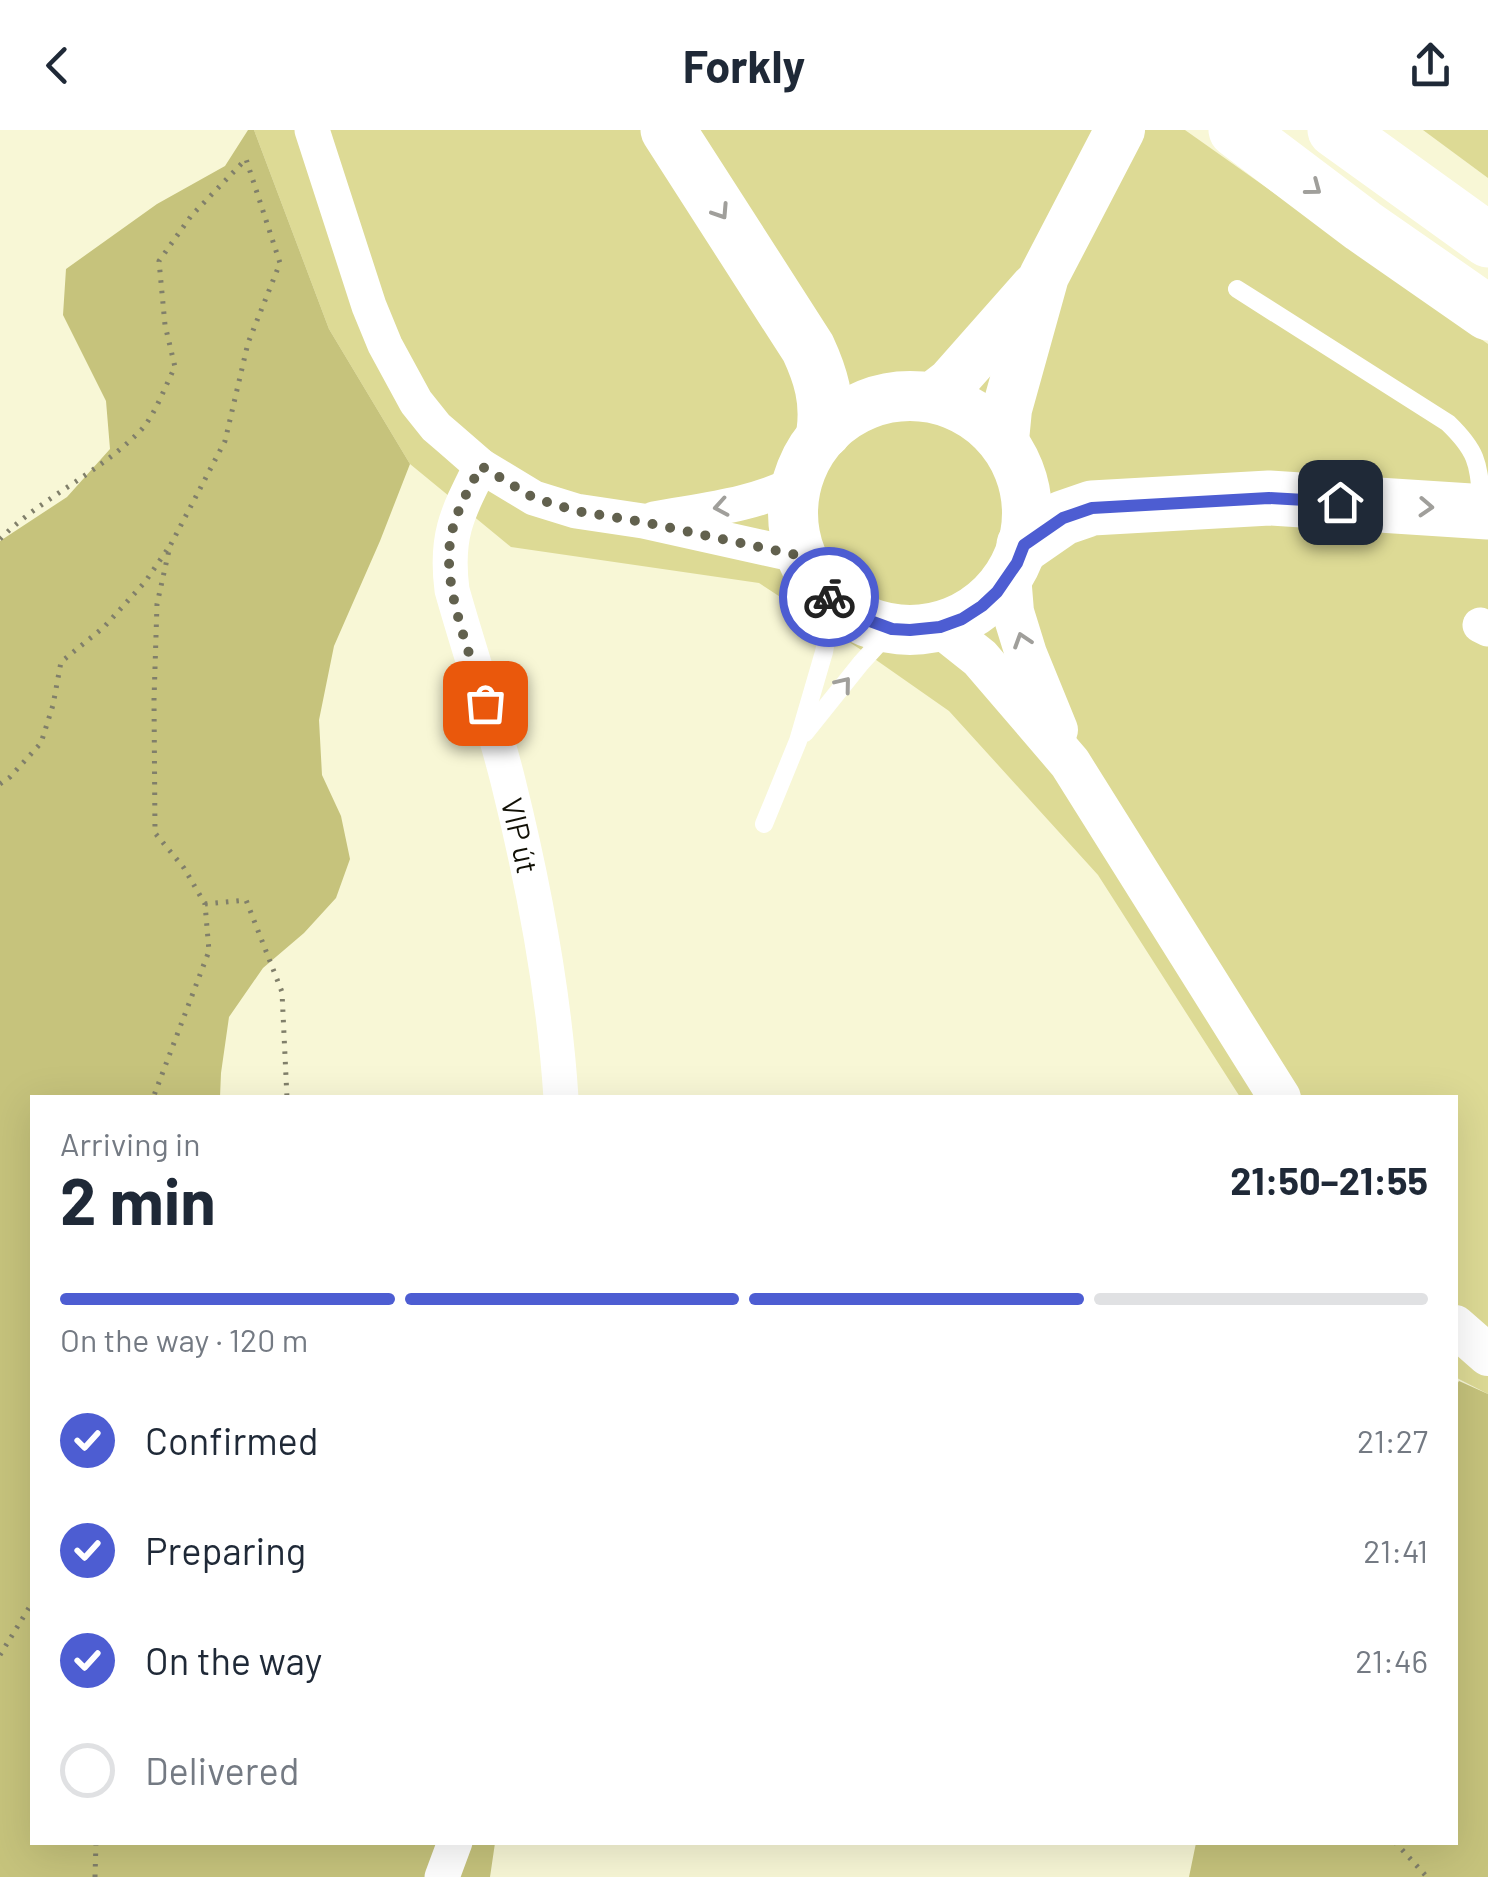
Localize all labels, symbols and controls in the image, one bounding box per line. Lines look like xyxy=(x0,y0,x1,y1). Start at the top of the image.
icon: back xyxy=(30,38,85,93)
text: Forkly xyxy=(683,38,805,92)
icon: share xyxy=(1403,38,1458,93)
one-way arrow xyxy=(1303,177,1321,194)
one-way arrow xyxy=(708,201,727,219)
pin xyxy=(1298,460,1383,545)
icon: home xyxy=(1313,475,1368,530)
one-way arrow xyxy=(713,496,729,517)
one-way arrow xyxy=(1418,496,1434,518)
courier xyxy=(779,547,879,647)
icon: bike xyxy=(802,570,857,625)
one-way arrow xyxy=(1013,632,1033,649)
pin xyxy=(443,661,528,746)
icon: bag xyxy=(458,676,513,731)
one-way arrow xyxy=(832,677,850,695)
street label: VIP út xyxy=(495,794,547,876)
text: Arriving in xyxy=(60,1124,200,1162)
text: 21:50–21:55 xyxy=(1230,1157,1428,1203)
text: 2 min xyxy=(60,1160,216,1238)
text: On the way · 120 m xyxy=(60,1320,308,1358)
icon: check xyxy=(60,1413,115,1468)
text: Confirmed xyxy=(145,1417,318,1463)
text: 21:27 xyxy=(1357,1421,1428,1459)
icon: check xyxy=(60,1523,115,1578)
text: Preparing xyxy=(145,1527,306,1573)
text: 21:41 xyxy=(1363,1531,1428,1569)
icon: check xyxy=(60,1633,115,1688)
text: On the way xyxy=(145,1637,322,1683)
text: 21:46 xyxy=(1355,1641,1428,1679)
text: Delivered xyxy=(145,1747,299,1793)

